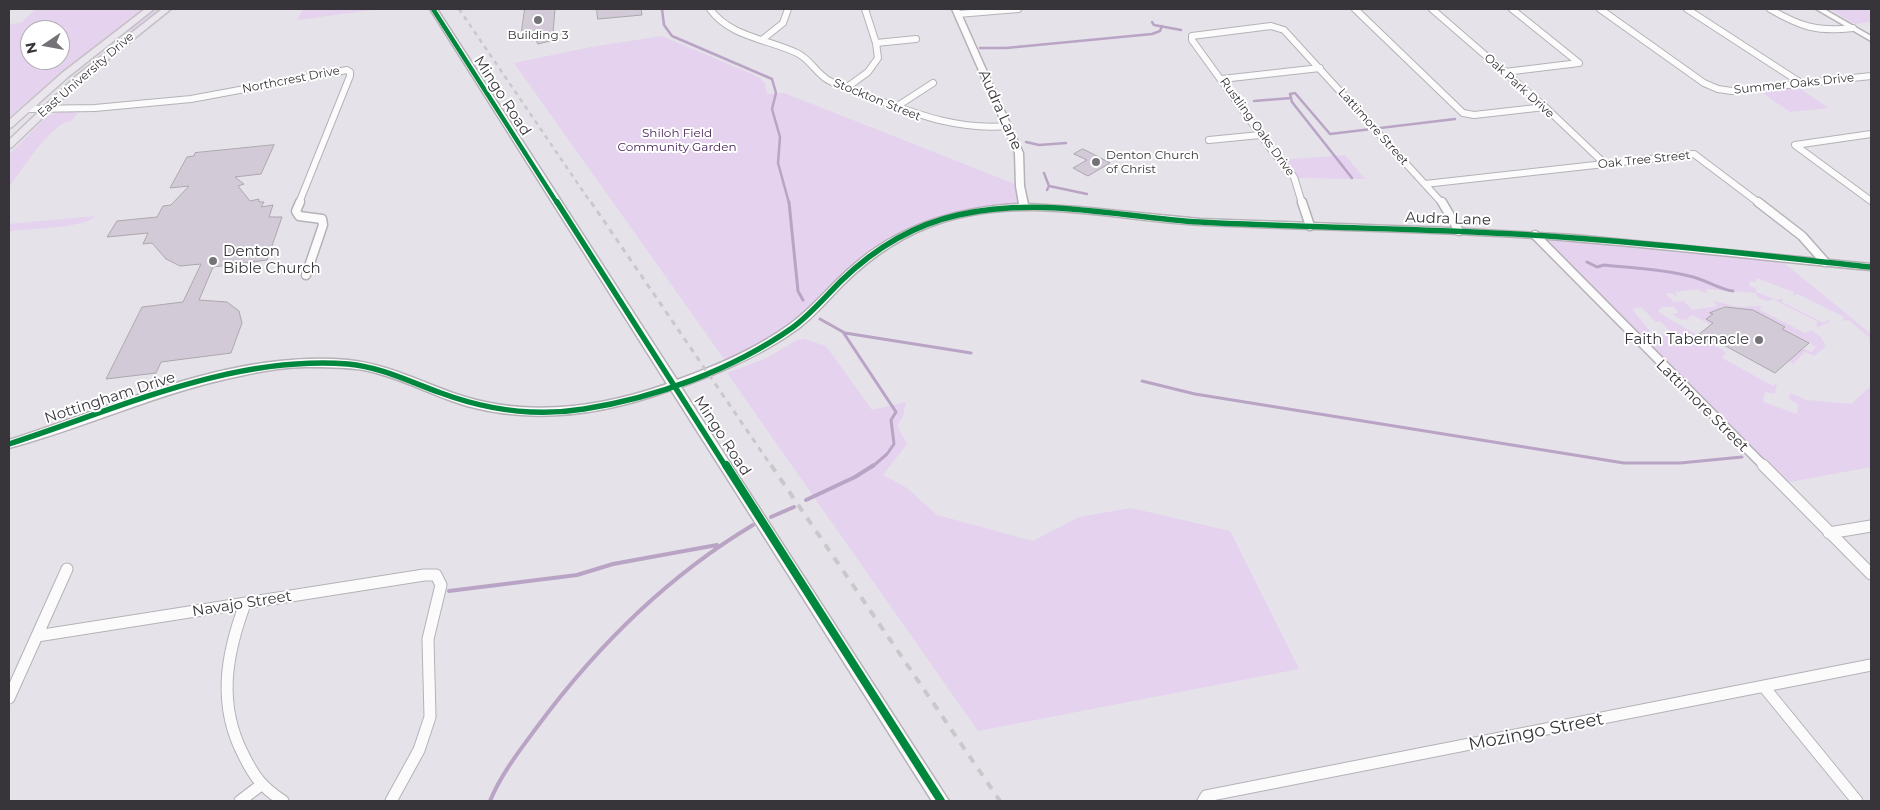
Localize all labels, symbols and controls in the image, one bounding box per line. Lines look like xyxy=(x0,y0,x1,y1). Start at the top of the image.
marker: Building 3 xyxy=(532,14,544,26)
north arrow xyxy=(20,20,70,70)
place label: Building 3 xyxy=(507,28,569,42)
street label: East University Drive xyxy=(35,29,137,121)
text: N xyxy=(21,41,41,55)
street label: Oak Park Drive xyxy=(1481,51,1557,121)
street label: Mingo Road xyxy=(470,53,534,139)
street label: Northcrest Drive xyxy=(241,63,341,97)
street label: Audra Lane xyxy=(974,67,1026,153)
street label: Summer Oaks Drive xyxy=(1733,71,1855,97)
street label: Rustling Oaks Drive xyxy=(1217,75,1297,179)
street label: Stockton Street xyxy=(831,76,923,124)
street label: Lattimore Street xyxy=(1335,86,1411,168)
park label: Shiloh Field Community Garden xyxy=(617,126,737,154)
place label: Denton Church of Christ xyxy=(1106,148,1199,176)
street label: Oak Tree Street xyxy=(1597,148,1691,172)
marker: Denton Church of Christ xyxy=(1090,156,1102,168)
street label: Audra Lane xyxy=(1405,209,1491,229)
place label: Denton Bible Church xyxy=(223,243,321,278)
marker: Denton Bible Church xyxy=(207,255,219,267)
place label: Faith Tabernacle xyxy=(1624,331,1749,349)
marker: Faith Tabernacle xyxy=(1753,334,1765,346)
street label: Lattimore Street xyxy=(1652,356,1752,456)
street label: Nottingham Drive xyxy=(42,368,178,428)
street label: Mingo Road xyxy=(690,393,754,479)
street label: Navajo Street xyxy=(191,587,293,621)
street label: Mozingo Street xyxy=(1467,708,1605,756)

